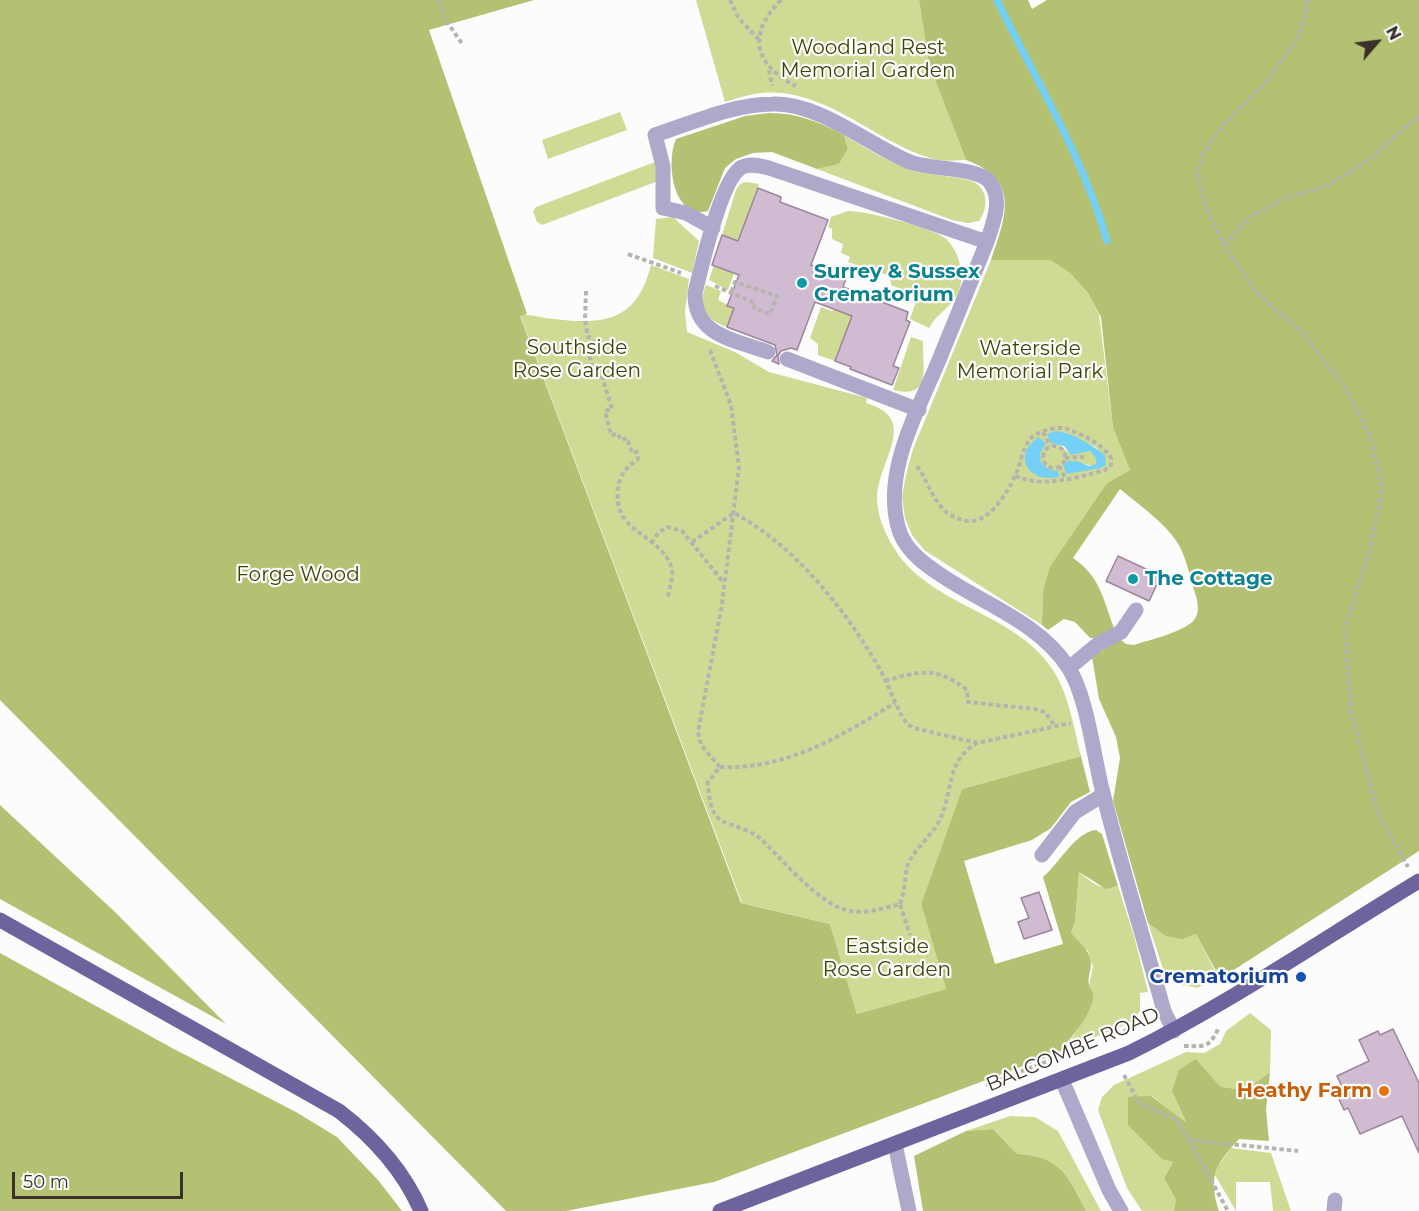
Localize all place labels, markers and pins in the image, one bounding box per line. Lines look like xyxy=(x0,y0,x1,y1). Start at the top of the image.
place label: Surrey & Sussex Crematorium xyxy=(814,260,980,307)
marker: Surrey & Sussex Crematorium xyxy=(795,276,809,290)
place label: The Cottage xyxy=(1145,567,1273,591)
marker: The Cottage xyxy=(1126,572,1140,586)
place label: Crematorium xyxy=(1149,965,1289,989)
marker: Crematorium xyxy=(1294,970,1308,984)
place label: Heathy Farm xyxy=(1237,1079,1372,1103)
marker: Heathy Farm xyxy=(1377,1084,1391,1098)

